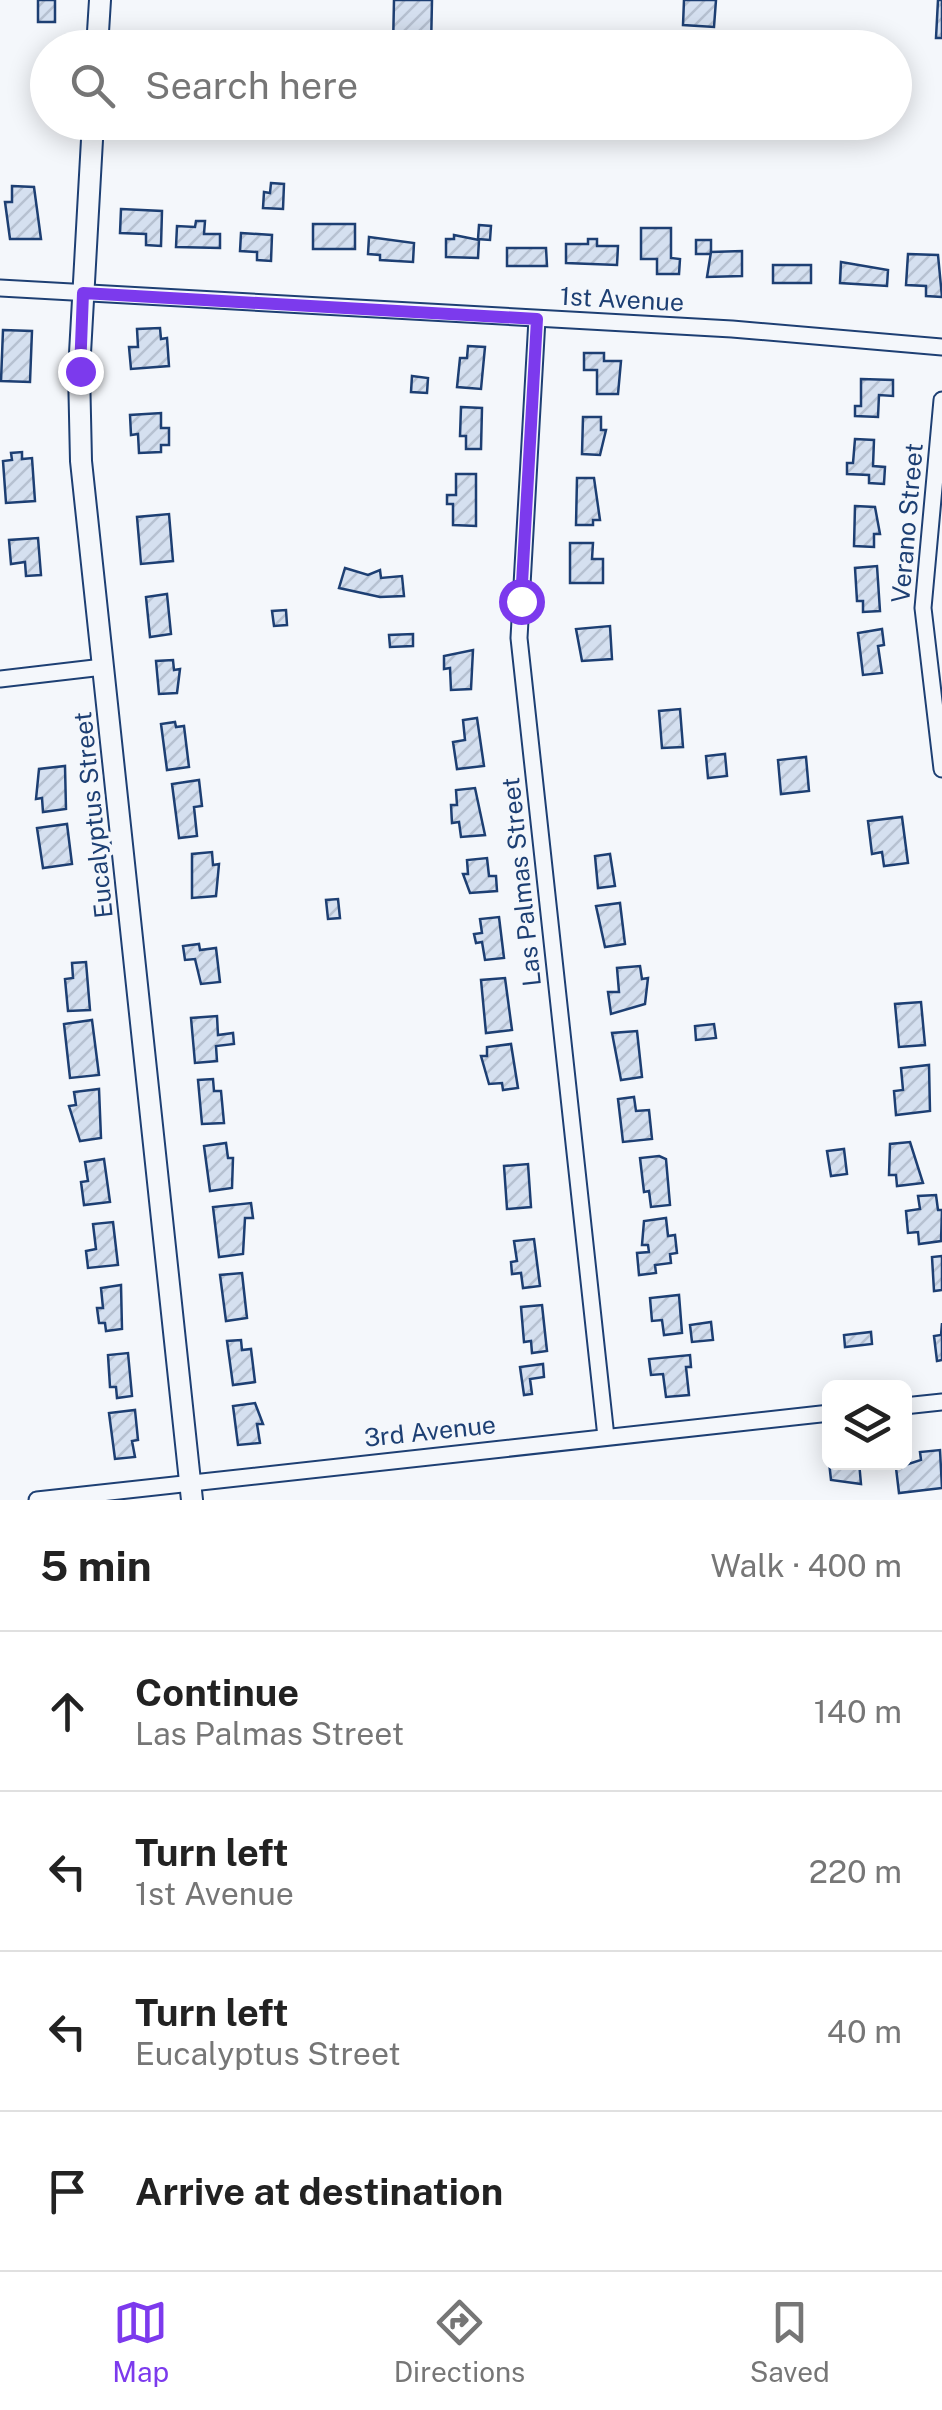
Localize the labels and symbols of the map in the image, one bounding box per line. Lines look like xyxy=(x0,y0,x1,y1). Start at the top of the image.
street label: 1st Avenue xyxy=(559,281,685,317)
route end xyxy=(58,349,104,395)
street label: Verano Street xyxy=(885,442,929,604)
route start xyxy=(499,579,545,625)
street label: Eucalyptus Street xyxy=(67,710,119,920)
street label: Las Palmas Street xyxy=(495,776,547,988)
street label: 3rd Avenue xyxy=(363,1409,497,1453)

